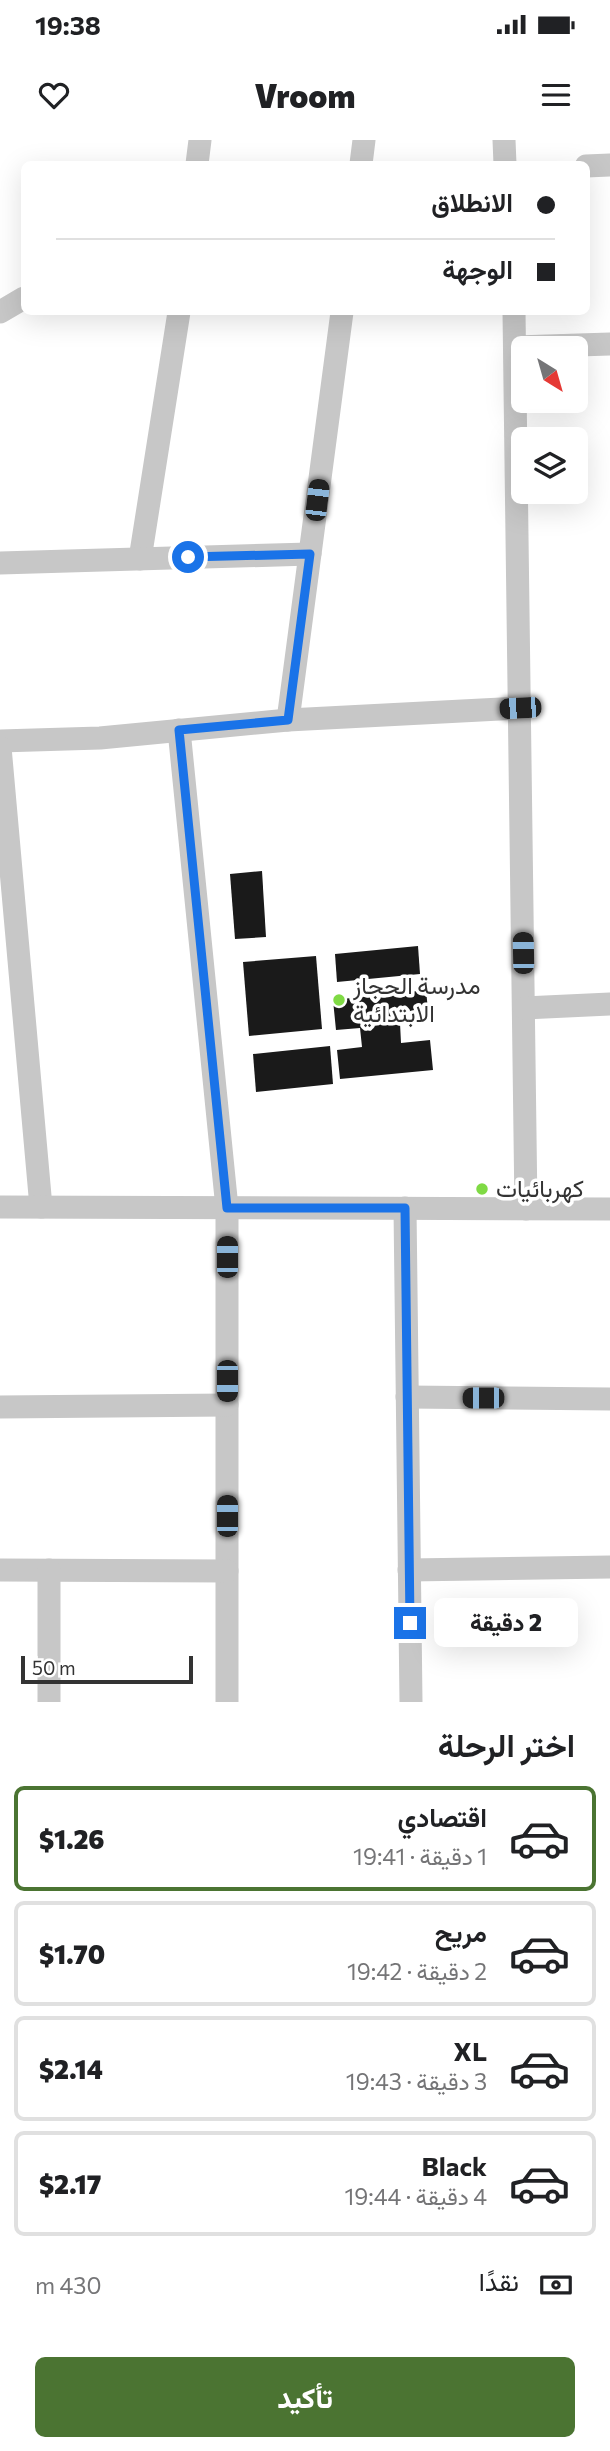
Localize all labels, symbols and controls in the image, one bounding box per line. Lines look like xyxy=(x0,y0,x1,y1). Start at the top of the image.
text: 19:38 xyxy=(35,9,101,40)
text: Vroom xyxy=(255,75,355,115)
icon: heart xyxy=(35,76,73,114)
icon: menu xyxy=(537,76,575,114)
text: الانطلاق xyxy=(431,186,513,217)
text: الوجهة xyxy=(442,253,513,284)
north arrow xyxy=(511,336,588,413)
map controls xyxy=(511,336,588,504)
button: layers xyxy=(511,427,588,504)
car xyxy=(305,478,330,522)
route start xyxy=(172,541,204,573)
car xyxy=(499,696,542,720)
car xyxy=(513,932,534,974)
place label: مدرسة الحجاز الابتدائية xyxy=(352,970,481,1028)
marker: مدرسة الحجاز الابتدائية xyxy=(331,992,347,1008)
place label: كهربائيات xyxy=(496,1173,584,1204)
marker: كهربائيات xyxy=(474,1181,490,1197)
car xyxy=(217,1236,238,1278)
car xyxy=(217,1360,238,1402)
car xyxy=(463,1388,505,1409)
car xyxy=(217,1495,238,1537)
callout: 2 دقيقة xyxy=(434,1598,578,1648)
route end xyxy=(394,1607,426,1639)
text: 2 دقيقة xyxy=(470,1608,542,1636)
scale bar xyxy=(21,1653,192,1685)
text: 50 m xyxy=(32,1656,76,1679)
text: اختر الرحلة xyxy=(438,1724,575,1764)
text: اقتصادي xyxy=(398,1801,487,1832)
icon: car xyxy=(508,1807,571,1870)
text: $1.26 xyxy=(39,1823,105,1854)
text: 1 دقيقة · 19:41 xyxy=(353,1842,487,1870)
text: مريح xyxy=(435,1916,487,1947)
icon: car xyxy=(508,1922,571,1985)
text: $1.70 xyxy=(39,1938,105,1969)
text: 2 دقيقة · 19:42 xyxy=(347,1957,487,1985)
text: XL xyxy=(453,2035,487,2066)
icon: car xyxy=(508,2037,571,2100)
text: $2.14 xyxy=(39,2053,103,2084)
text: 3 دقيقة · 19:43 xyxy=(346,2067,487,2095)
text: Black xyxy=(421,2150,487,2181)
icon: car xyxy=(508,2152,571,2215)
text: $2.17 xyxy=(39,2168,101,2199)
text: 4 دقيقة · 19:44 xyxy=(344,2182,487,2210)
text: نقدًا xyxy=(479,2265,519,2296)
icon: cash xyxy=(537,2266,575,2304)
text: 430 m xyxy=(35,2271,101,2299)
button: تأكيد xyxy=(35,2357,575,2437)

